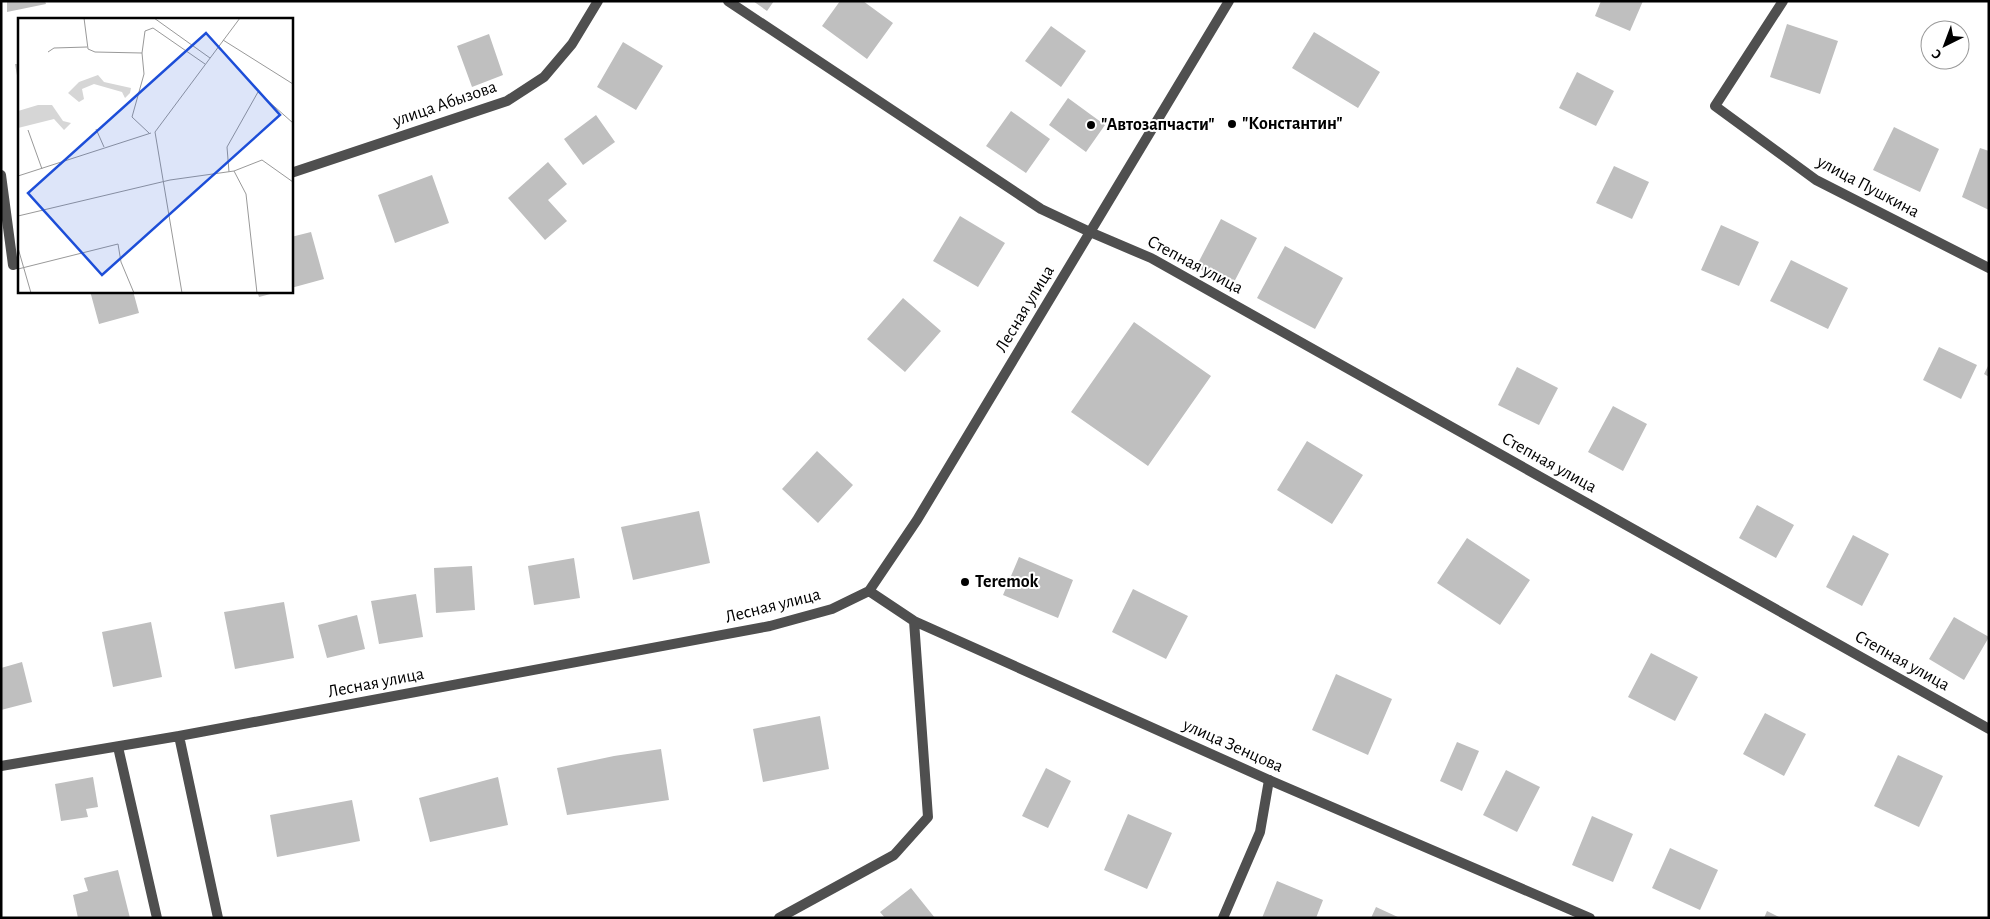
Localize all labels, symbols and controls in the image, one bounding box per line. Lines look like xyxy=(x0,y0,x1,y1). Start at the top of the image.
inset map xyxy=(18,18,292,292)
north arrow xyxy=(1920,20,1970,70)
text: С xyxy=(1929,46,1945,62)
street label: улица Абызова xyxy=(390,77,499,130)
place label: "Константин" xyxy=(1242,115,1343,133)
place label: "Автозапчасти" xyxy=(1101,116,1215,134)
marker: "Константин" xyxy=(1226,118,1238,130)
marker: "Автозапчасти" xyxy=(1085,119,1097,131)
street label: улица Пушкина xyxy=(1813,152,1922,221)
street label: Степная улица xyxy=(1144,232,1246,298)
street label: Лесная улица xyxy=(992,263,1058,355)
street label: Степная улица xyxy=(1499,430,1599,496)
place label: Teremok xyxy=(975,573,1039,591)
marker: Teremok xyxy=(959,576,971,588)
street label: Лесная улица xyxy=(723,585,823,627)
street label: Степная улица xyxy=(1852,628,1952,694)
street label: Лесная улица xyxy=(326,665,426,701)
street label: улица Зенцова xyxy=(1179,715,1286,776)

